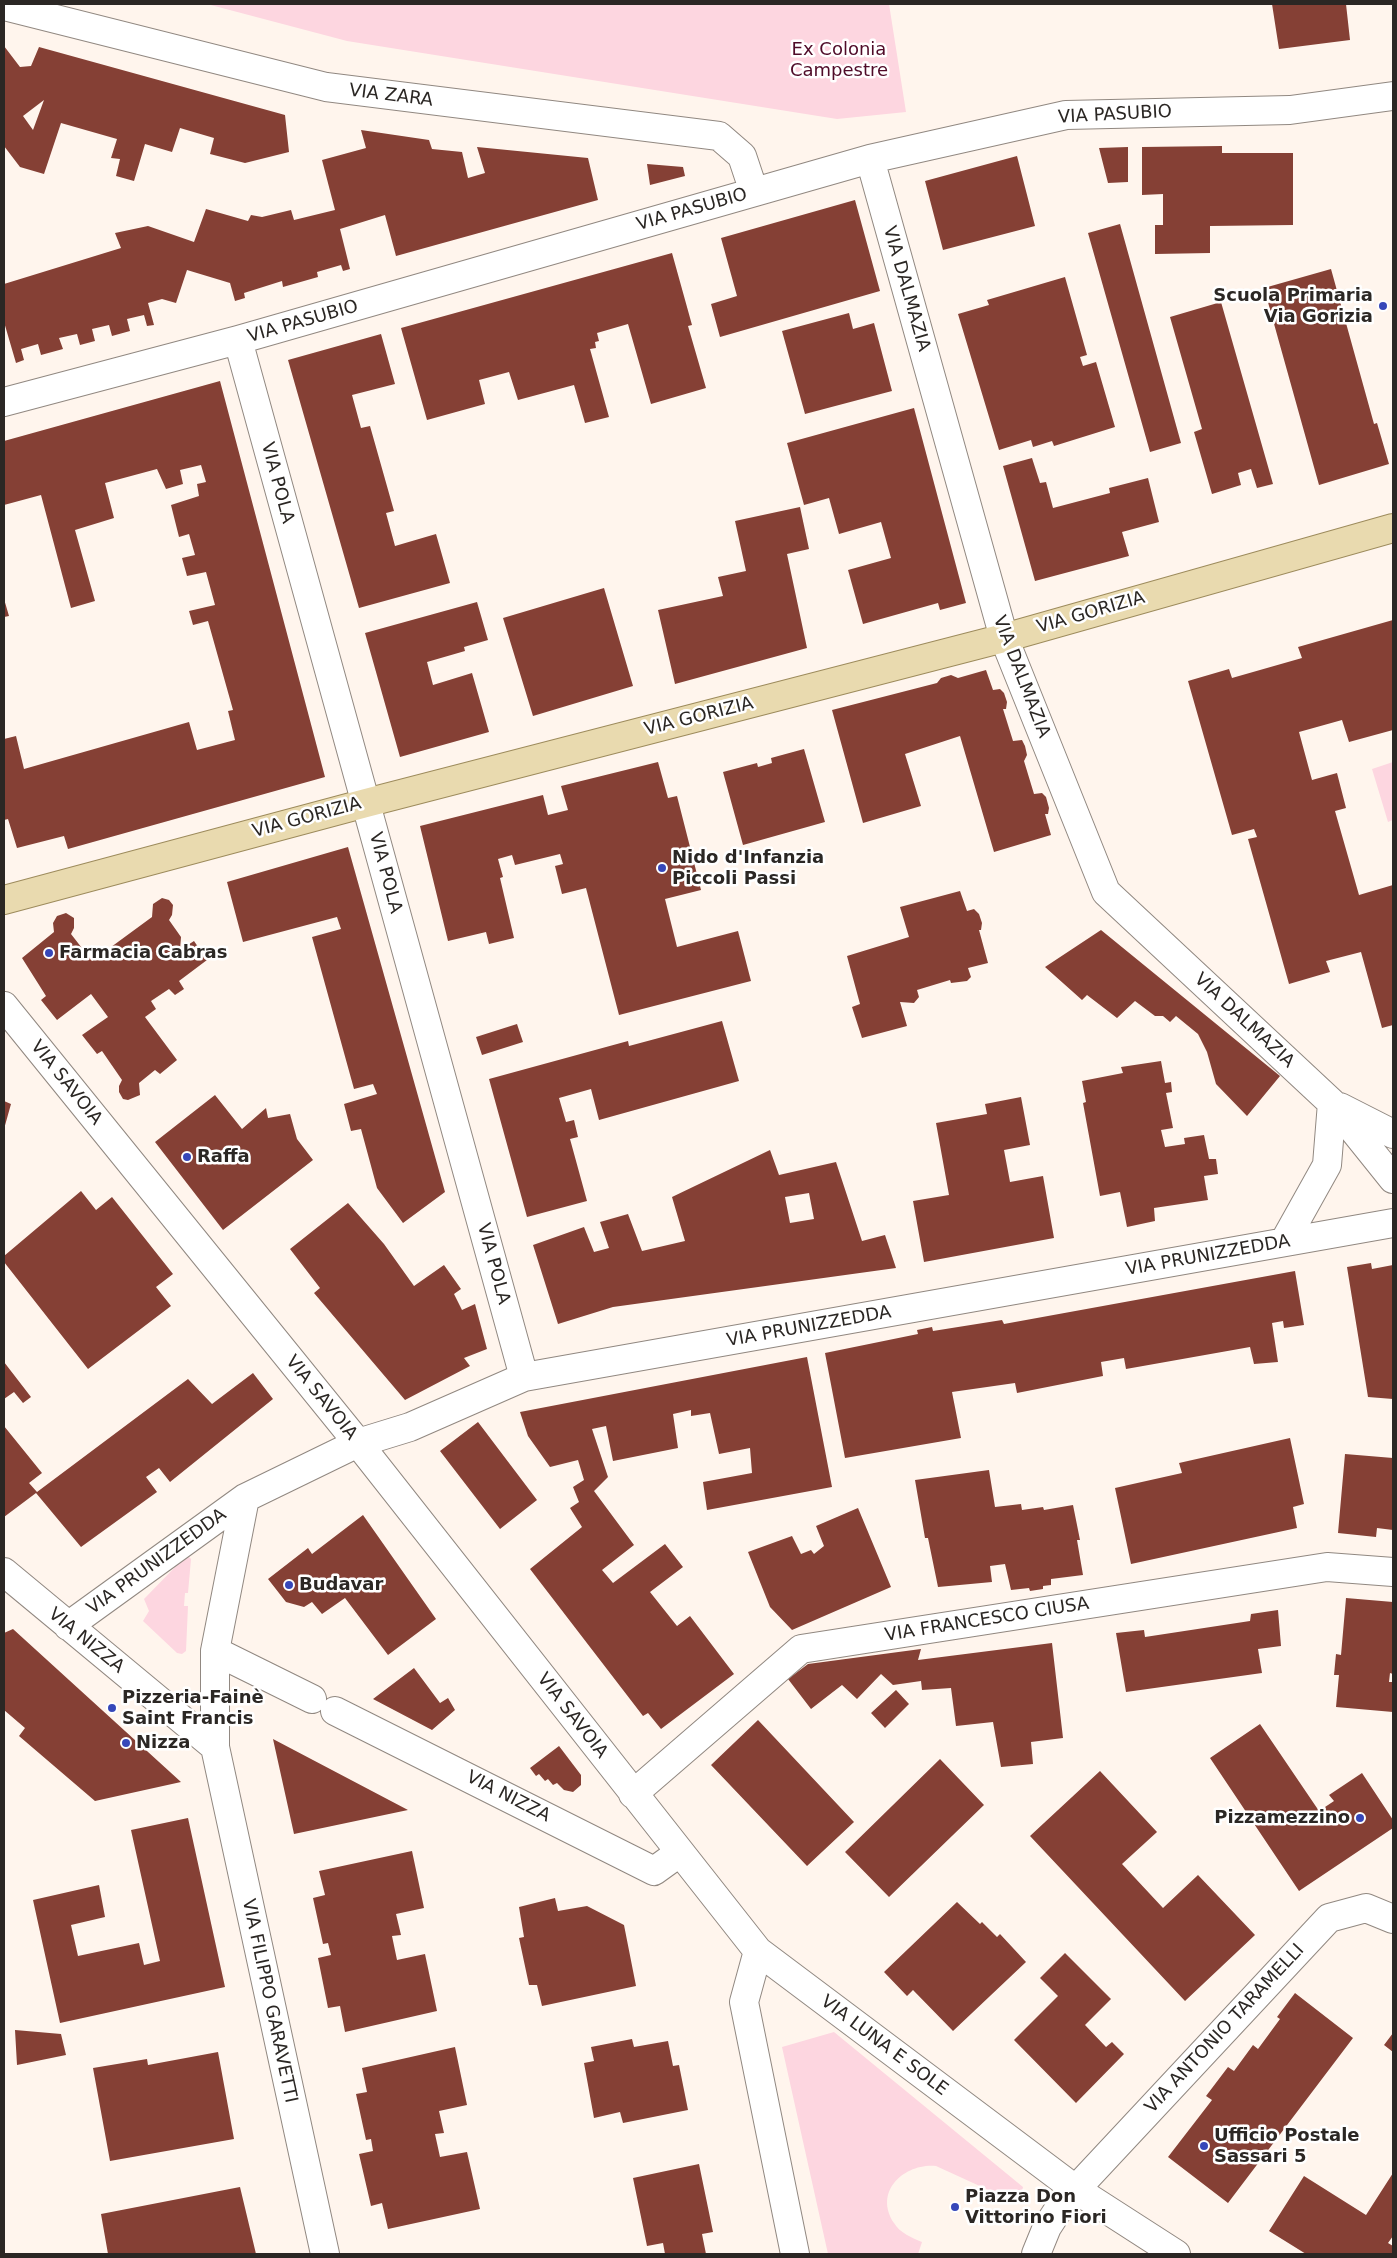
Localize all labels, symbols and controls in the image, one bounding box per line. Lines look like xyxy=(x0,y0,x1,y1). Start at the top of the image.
park label: Ex Colonia Campestre xyxy=(790,39,888,82)
street label: VIA ZARA xyxy=(348,80,434,112)
street label: VIA PASUBIO xyxy=(1057,101,1173,129)
street label: VIA PASUBIO xyxy=(634,184,750,236)
street label: VIA DALMAZIA xyxy=(878,224,934,354)
place label: Scuola Primaria Via Gorizia xyxy=(1213,285,1373,328)
street label: VIA PASUBIO xyxy=(245,296,361,348)
marker: Scuola Primaria Via Gorizia xyxy=(1377,300,1389,312)
street label: VIA POLA xyxy=(256,440,298,526)
street label: VIA GORIZIA xyxy=(1034,587,1148,639)
street label: VIA DALMAZIA xyxy=(988,613,1054,741)
street label: VIA GORIZIA xyxy=(642,693,756,741)
street label: VIA GORIZIA xyxy=(250,793,364,843)
street label: VIA POLA xyxy=(364,830,406,916)
place label: Nido d'Infanzia Piccoli Passi xyxy=(672,847,824,890)
marker: Nido d'Infanzia Piccoli Passi xyxy=(656,862,668,874)
place label: Farmacia Cabras xyxy=(59,942,227,964)
marker: Farmacia Cabras xyxy=(43,947,55,959)
street label: VIA DALMAZIA xyxy=(1189,969,1299,1073)
street label: VIA SAVOIA xyxy=(25,1036,107,1130)
place label: Raffa xyxy=(197,1146,250,1168)
marker: Raffa xyxy=(181,1151,193,1163)
street label: VIA POLA xyxy=(472,1221,514,1307)
street label: VIA PRUNIZZEDDA xyxy=(1124,1231,1292,1281)
street label: VIA PRUNIZZEDDA xyxy=(725,1302,893,1352)
street label: VIA SAVOIA xyxy=(280,1351,362,1445)
street label: VIA PRUNIZZEDDA xyxy=(83,1504,231,1620)
place label: Budavar xyxy=(299,1574,383,1596)
marker: Budavar xyxy=(283,1579,295,1591)
street label: VIA FRANCESCO CIUSA xyxy=(883,1593,1091,1647)
street label: VIA NIZZA xyxy=(44,1604,128,1678)
street label: VIA SAVOIA xyxy=(532,1669,612,1763)
place label: Pizzeria-Fainè Saint Francis xyxy=(122,1687,264,1730)
marker: Pizzeria-Fainè Saint Francis xyxy=(106,1702,118,1714)
place label: Nizza xyxy=(136,1732,190,1754)
marker: Nizza xyxy=(120,1737,132,1749)
street label: VIA NIZZA xyxy=(462,1767,554,1827)
place label: Pizzamezzino xyxy=(1214,1807,1350,1829)
marker: Pizzamezzino xyxy=(1354,1812,1366,1824)
street label: VIA FILIPPO GARAVETTI xyxy=(237,1897,301,2105)
street label: VIA ANTONIO TARAMELLI xyxy=(1141,1940,1309,2118)
street label: VIA LUNA E SOLE xyxy=(816,1991,952,2101)
place label: Ufficio Postale Sassari 5 xyxy=(1214,2125,1360,2168)
marker: Ufficio Postale Sassari 5 xyxy=(1198,2140,1210,2152)
place label: Piazza Don Vittorino Fiori xyxy=(965,2186,1107,2228)
marker: Piazza Don Vittorino Fiori xyxy=(949,2201,961,2213)

